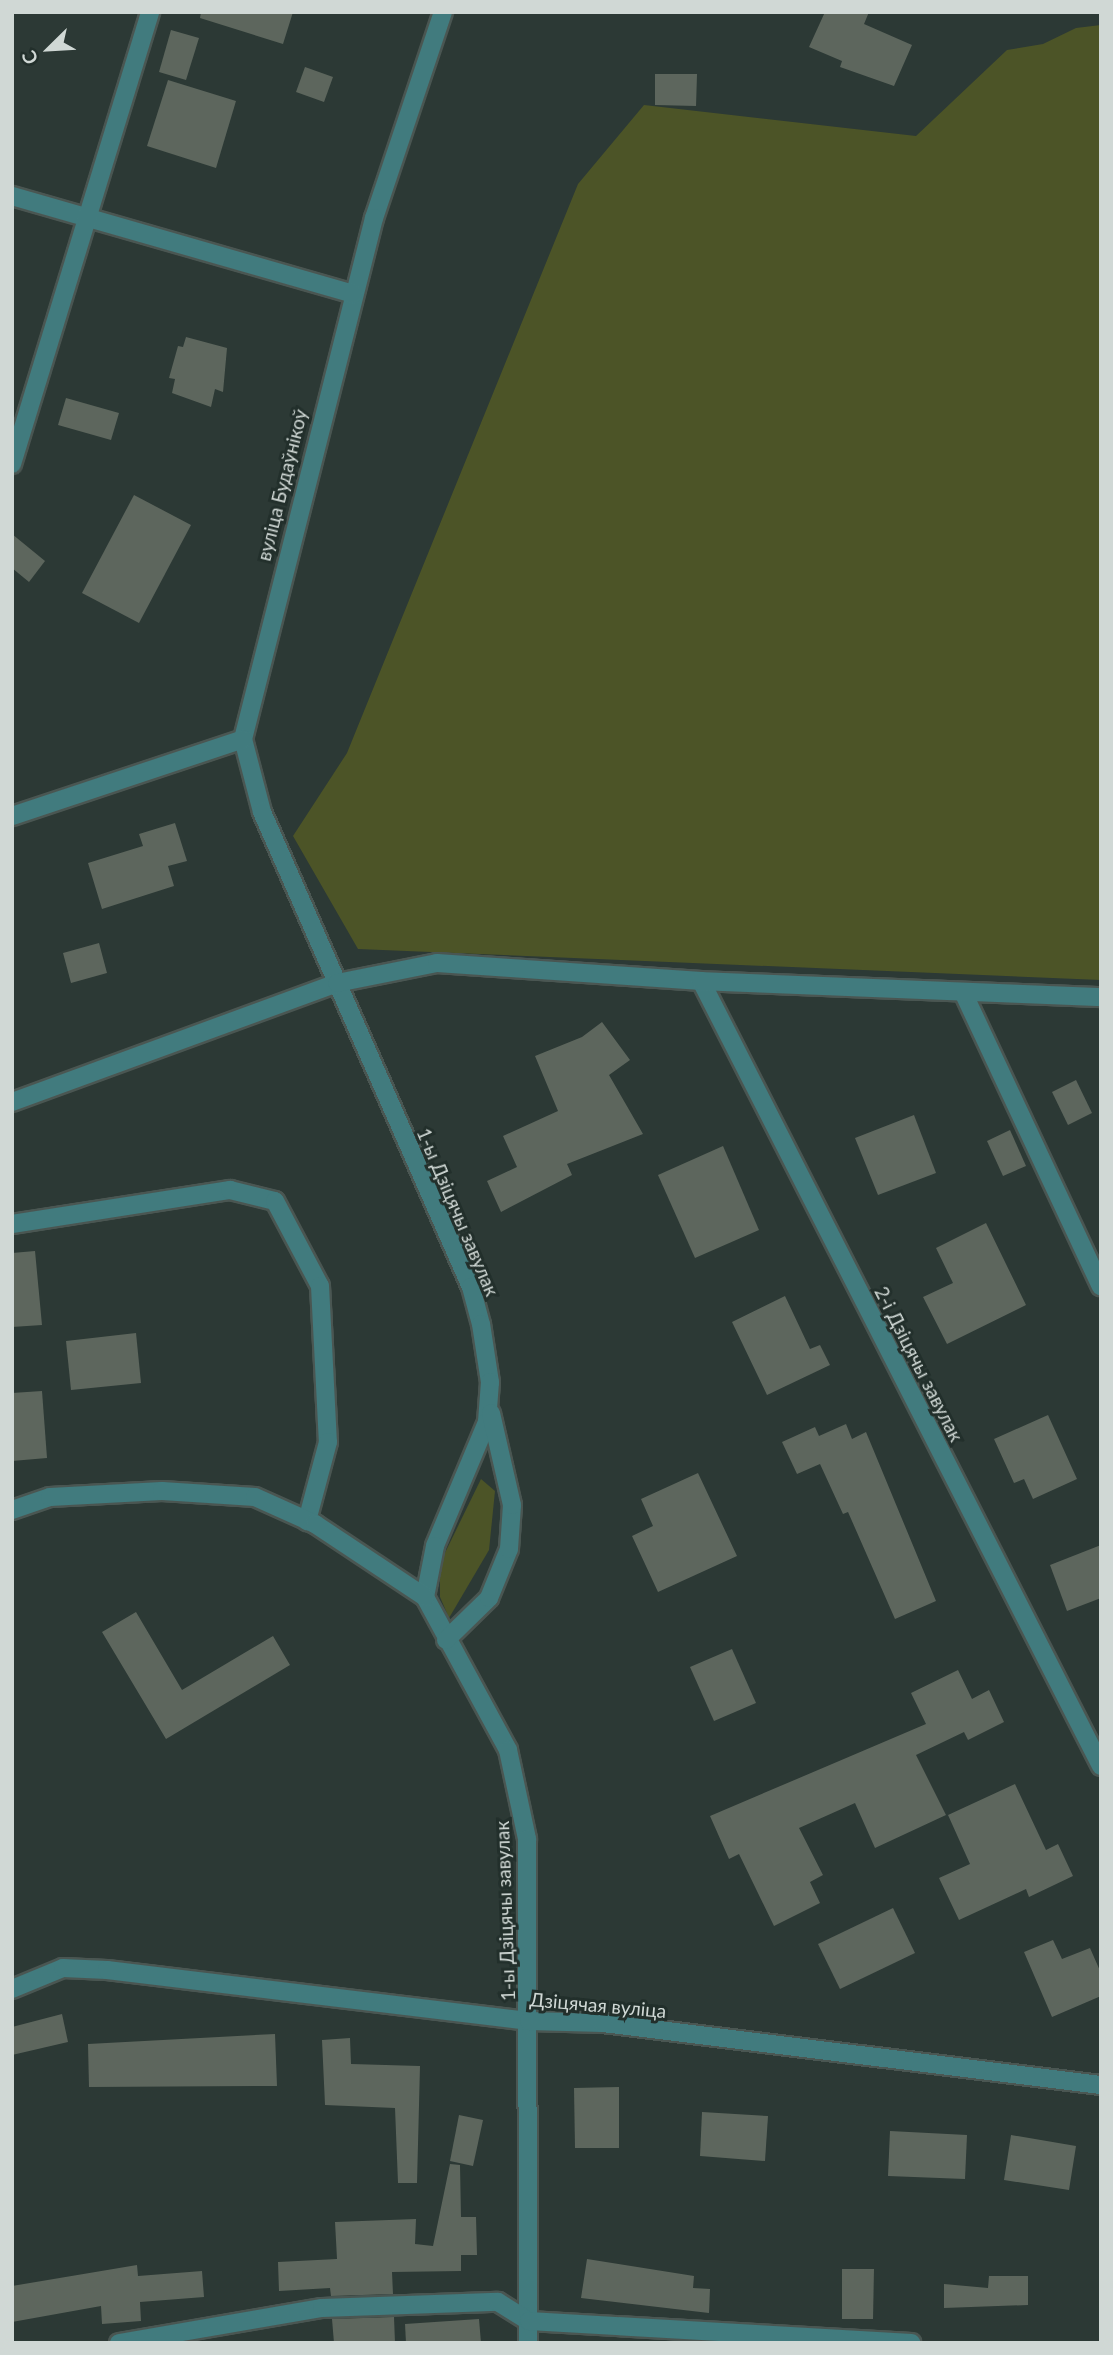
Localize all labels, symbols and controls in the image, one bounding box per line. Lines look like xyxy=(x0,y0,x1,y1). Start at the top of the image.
north arrow xyxy=(14,14,84,84)
text: С xyxy=(16,47,42,68)
street label: вуліца Будаўнікоў xyxy=(252,407,312,563)
street label: 1-ы Дзіцячы завулак xyxy=(412,1125,504,1299)
street label: 2-і Дзіцячы завулак xyxy=(870,1283,968,1445)
street label: 1-ы Дзіцячы завулак xyxy=(490,1821,520,2001)
street label: Дзіцячая вуліца xyxy=(529,1988,667,2022)

